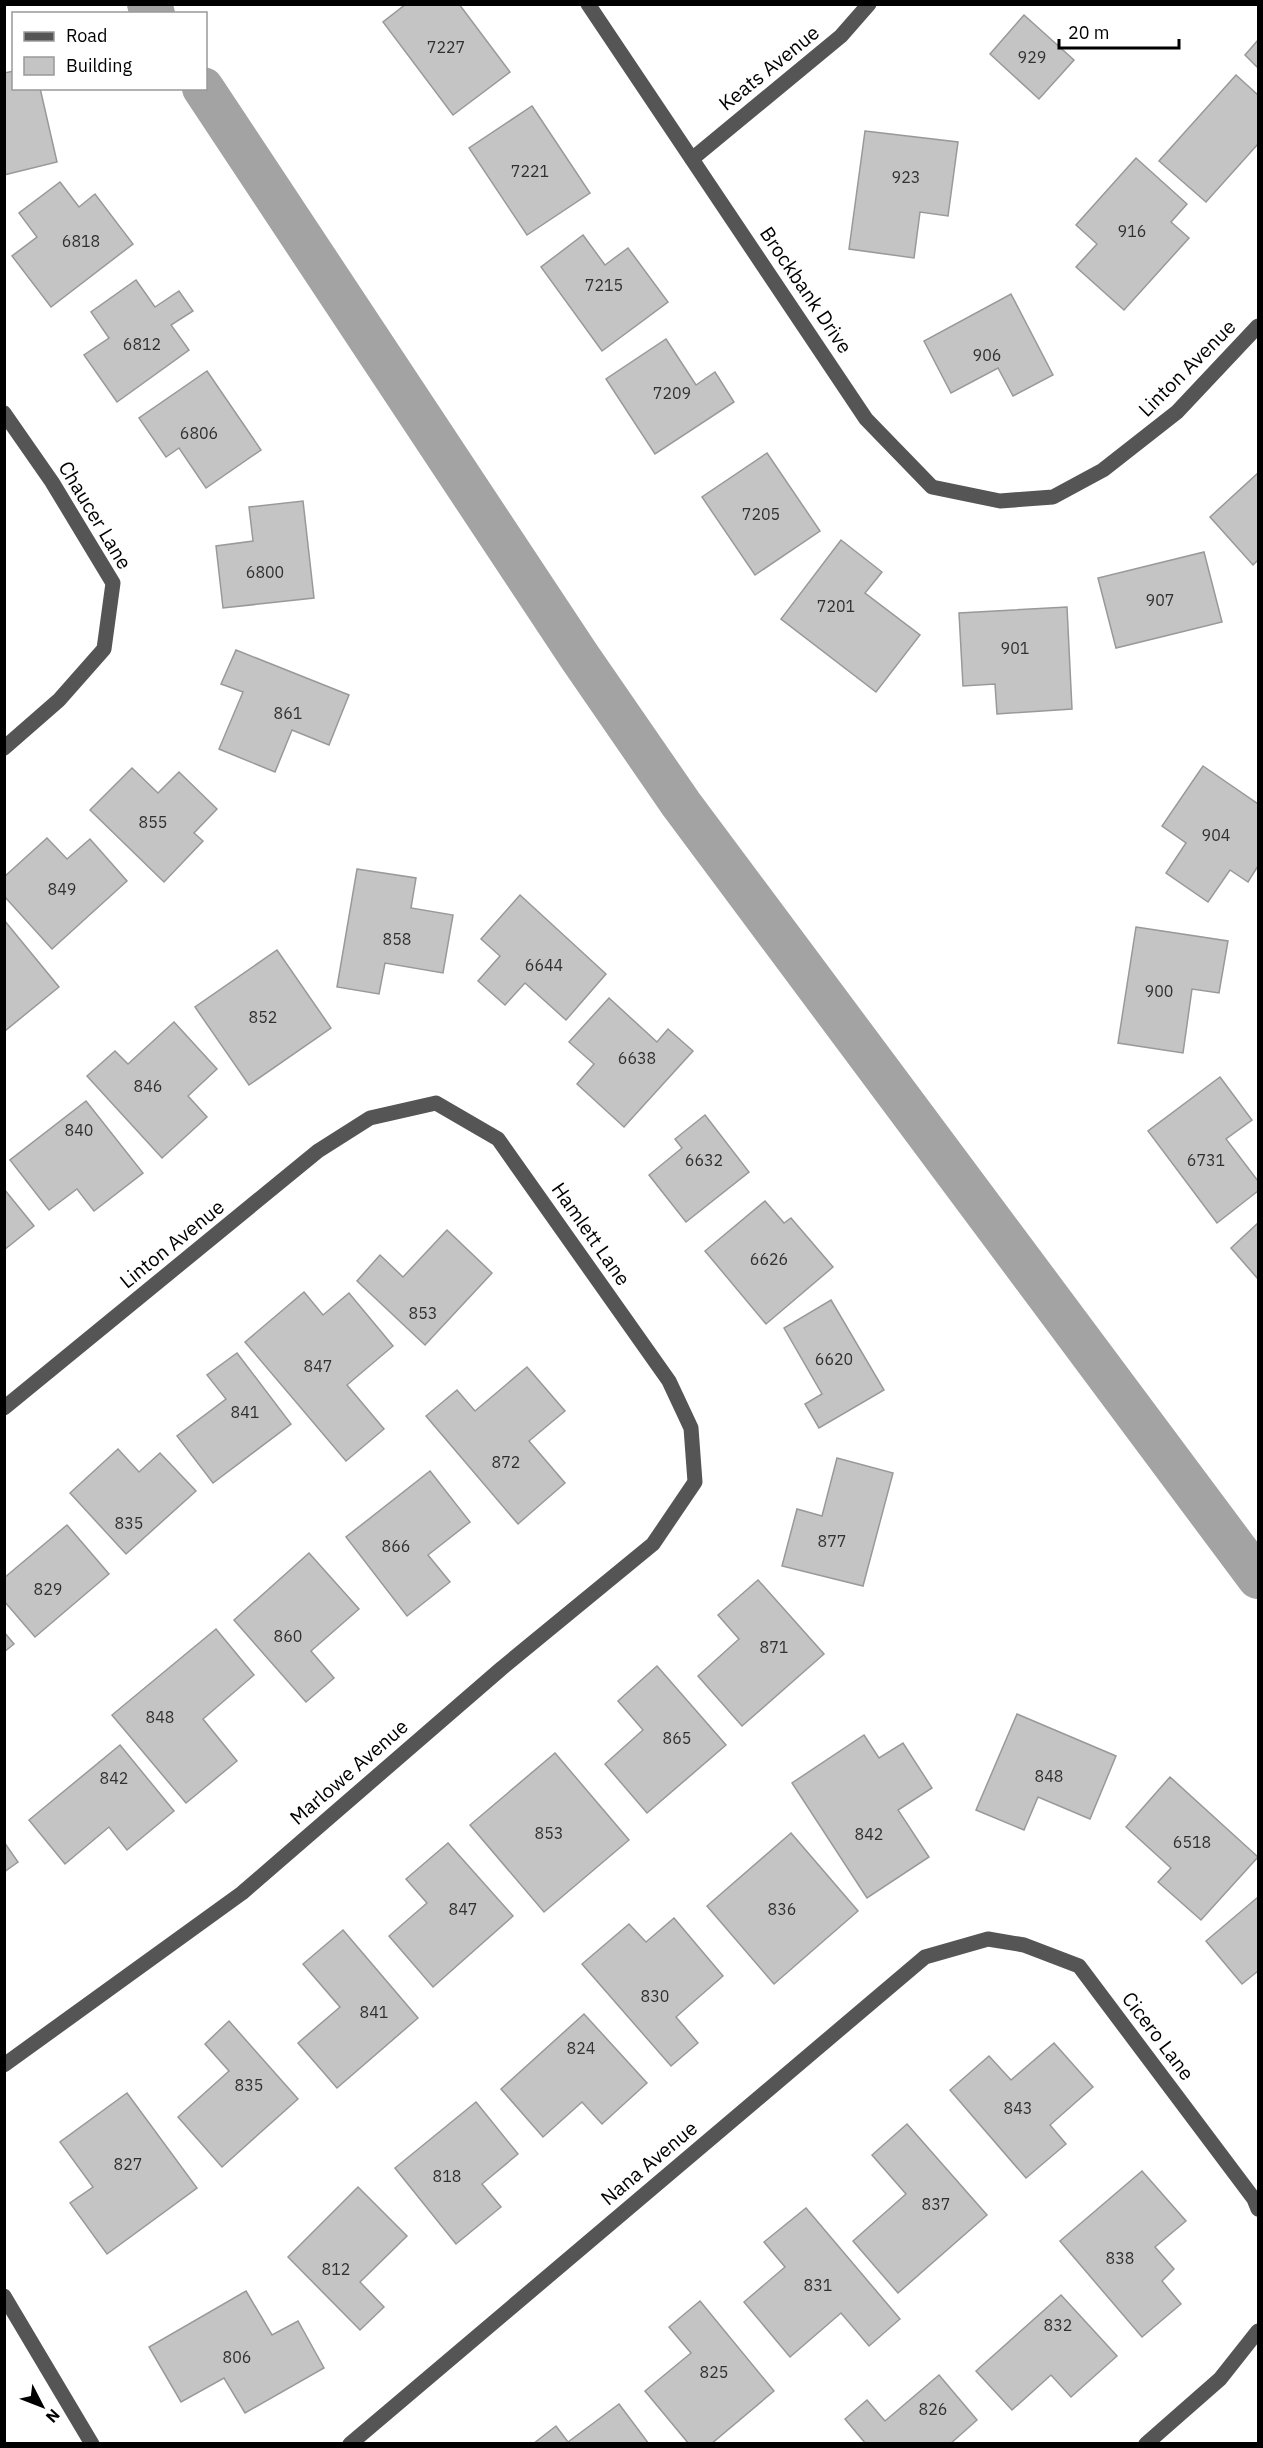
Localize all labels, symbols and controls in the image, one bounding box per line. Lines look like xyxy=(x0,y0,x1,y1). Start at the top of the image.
legend xyxy=(12,12,207,90)
scale bar xyxy=(1059,12,1179,50)
street label: Keats Avenue xyxy=(713,19,825,117)
text: 20 m xyxy=(1068,21,1110,44)
text: Road xyxy=(66,24,107,47)
house number: 7227 xyxy=(427,37,465,57)
house number: 929 xyxy=(1018,47,1046,67)
text: Building xyxy=(66,54,133,77)
house number: 7221 xyxy=(511,161,549,181)
house number: 923 xyxy=(892,167,920,187)
street label: Brockbank Drive xyxy=(754,221,859,358)
house number: 916 xyxy=(1118,221,1146,241)
house number: 6818 xyxy=(62,231,100,251)
house number: 7215 xyxy=(585,275,623,295)
street label: Linton Avenue xyxy=(1132,313,1241,422)
house number: 6812 xyxy=(123,334,161,354)
house number: 906 xyxy=(973,345,1001,365)
house number: 7209 xyxy=(653,383,691,403)
house number: 6806 xyxy=(180,423,218,443)
street label: Chaucer Lane xyxy=(52,456,138,574)
house number: 7205 xyxy=(742,504,780,524)
house number: 6800 xyxy=(246,562,284,582)
house number: 907 xyxy=(1146,590,1174,610)
house number: 7201 xyxy=(817,596,855,616)
house number: 901 xyxy=(1001,638,1029,658)
house number: 861 xyxy=(274,703,302,723)
house number: 855 xyxy=(139,812,167,832)
house number: 904 xyxy=(1202,825,1230,845)
house number: 849 xyxy=(48,879,76,899)
house number: 858 xyxy=(383,929,411,949)
house number: 6644 xyxy=(525,955,563,975)
house number: 900 xyxy=(1145,981,1173,1001)
house number: 852 xyxy=(249,1007,277,1027)
house number: 6638 xyxy=(618,1048,656,1068)
house number: 846 xyxy=(134,1076,162,1096)
house number: 840 xyxy=(65,1120,93,1140)
house number: 6632 xyxy=(685,1150,723,1170)
house number: 6731 xyxy=(1187,1150,1225,1170)
street label: Hamlett Lane xyxy=(546,1177,637,1291)
street label: Linton Avenue xyxy=(114,1193,230,1294)
house number: 6626 xyxy=(750,1249,788,1269)
house number: 853 xyxy=(409,1303,437,1323)
house number: 6620 xyxy=(815,1349,853,1369)
house number: 847 xyxy=(304,1356,332,1376)
house number: 841 xyxy=(231,1402,259,1422)
house number: 872 xyxy=(492,1452,520,1472)
house number: 835 xyxy=(115,1513,143,1533)
house number: 877 xyxy=(818,1531,846,1551)
house number: 866 xyxy=(382,1536,410,1556)
house number: 829 xyxy=(34,1579,62,1599)
house number: 860 xyxy=(274,1626,302,1646)
house number: 871 xyxy=(760,1637,788,1657)
house number: 848 xyxy=(146,1707,174,1727)
street label: Marlowe Avenue xyxy=(284,1713,414,1831)
house number: 865 xyxy=(663,1728,691,1748)
house number: 848 xyxy=(1035,1766,1063,1786)
house number: 842 xyxy=(100,1768,128,1788)
house number: 853 xyxy=(535,1823,563,1843)
house number: 842 xyxy=(855,1824,883,1844)
house number: 6518 xyxy=(1173,1832,1211,1852)
house number: 847 xyxy=(449,1899,477,1919)
house number: 836 xyxy=(768,1899,796,1919)
house number: 830 xyxy=(641,1986,669,2006)
street label: Cicero Lane xyxy=(1116,1986,1201,2086)
house number: 841 xyxy=(360,2002,388,2022)
house number: 824 xyxy=(567,2038,595,2058)
house number: 835 xyxy=(235,2075,263,2095)
house number: 843 xyxy=(1004,2098,1032,2118)
street label: Nana Avenue xyxy=(595,2114,703,2211)
house number: 827 xyxy=(114,2154,142,2174)
house number: 818 xyxy=(433,2166,461,2186)
house number: 837 xyxy=(922,2194,950,2214)
house number: 838 xyxy=(1106,2248,1134,2268)
house number: 812 xyxy=(322,2259,350,2279)
house number: 831 xyxy=(804,2275,832,2295)
house number: 832 xyxy=(1044,2315,1072,2335)
house number: 806 xyxy=(223,2347,251,2367)
house number: 825 xyxy=(700,2362,728,2382)
north arrow xyxy=(12,2376,72,2436)
house number: 826 xyxy=(919,2399,947,2419)
text: N xyxy=(42,2405,64,2427)

